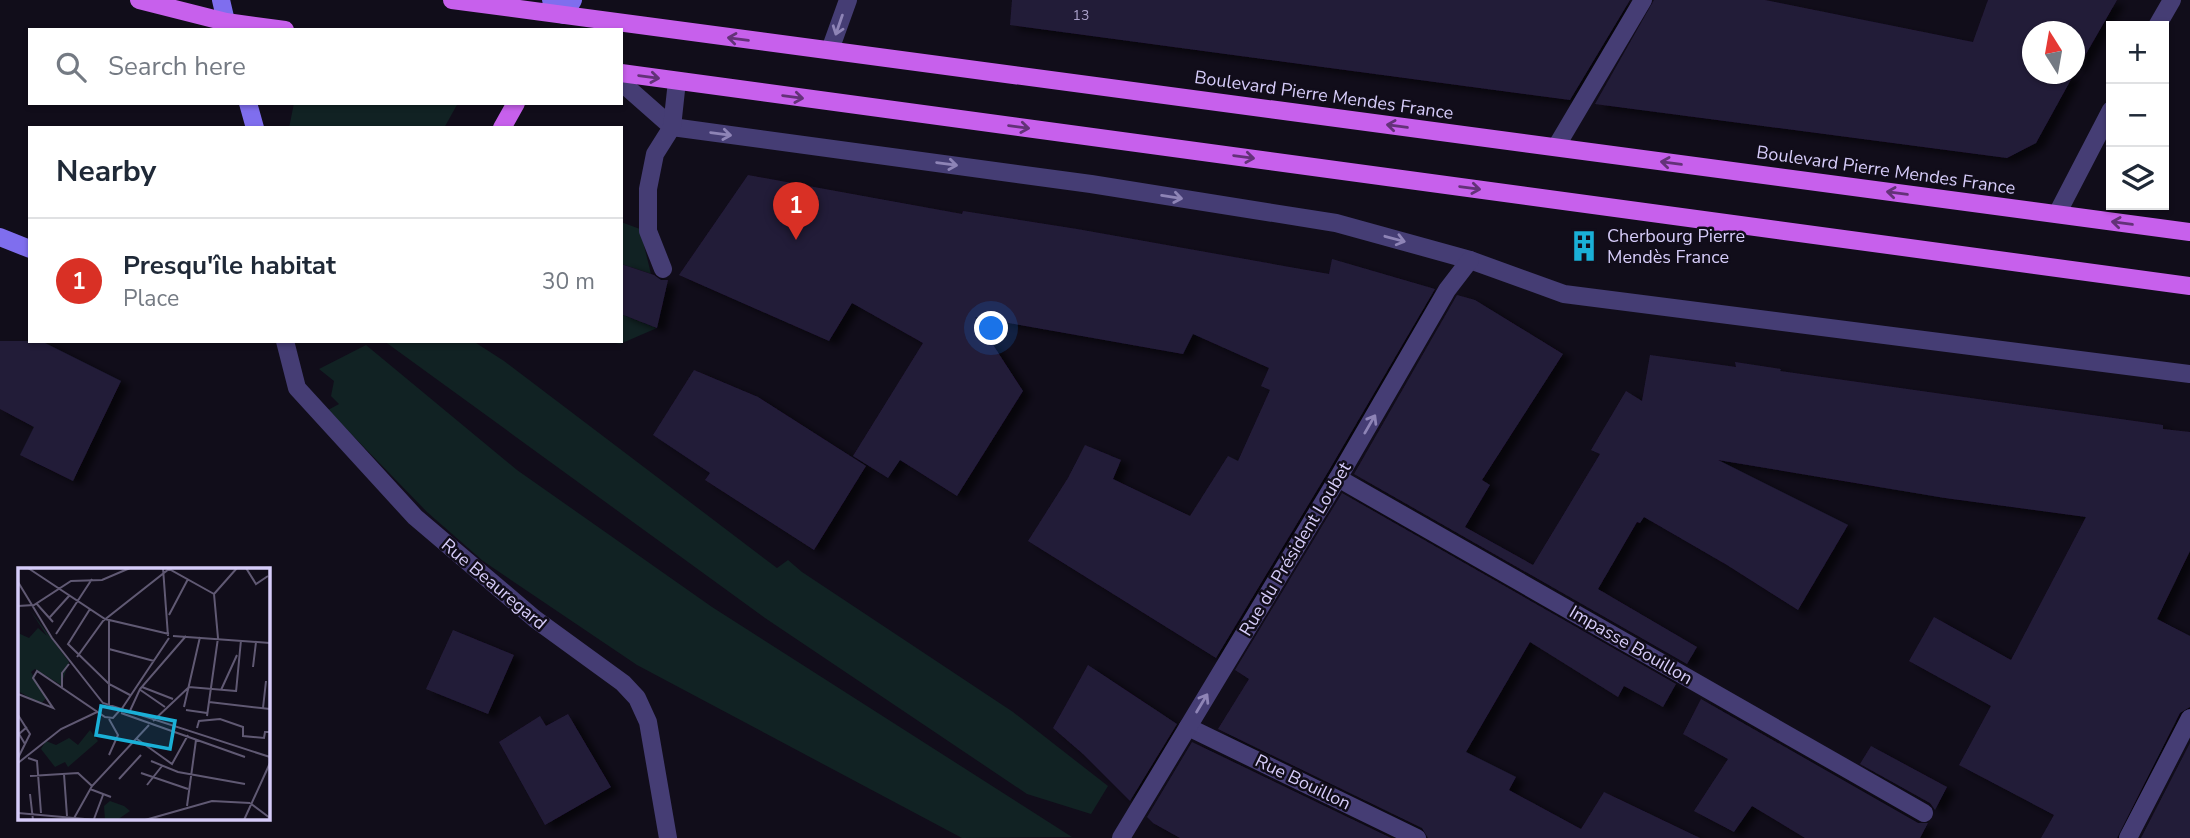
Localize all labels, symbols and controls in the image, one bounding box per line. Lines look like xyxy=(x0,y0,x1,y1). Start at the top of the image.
house number: 13 xyxy=(1073,6,1089,25)
one-way arrow xyxy=(832,14,844,36)
north arrow xyxy=(2022,21,2085,84)
map controls xyxy=(2106,21,2169,210)
button: + xyxy=(2106,21,2169,84)
search box xyxy=(28,28,623,105)
one-way arrow xyxy=(727,32,750,45)
icon: search xyxy=(52,48,90,86)
text: Search here xyxy=(108,49,246,84)
street label: Boulevard Pierre Mendes France xyxy=(1193,65,1455,125)
one-way arrow xyxy=(637,71,660,84)
button: − xyxy=(2106,84,2169,147)
one-way arrow xyxy=(782,90,804,103)
one-way arrow xyxy=(1386,120,1409,133)
one-way arrow xyxy=(1007,121,1030,134)
one-way arrow xyxy=(709,127,732,140)
street label: Boulevard Pierre Mendes France xyxy=(1755,140,2017,200)
button: layers xyxy=(2106,147,2169,210)
text: Nearby xyxy=(56,151,156,192)
one-way arrow xyxy=(1233,151,1255,164)
one-way arrow xyxy=(1661,156,1683,169)
one-way arrow xyxy=(935,158,957,171)
pin: 1 xyxy=(773,182,819,240)
one-way arrow xyxy=(1458,182,1481,195)
one-way arrow xyxy=(1886,186,1909,199)
one-way arrow xyxy=(1160,191,1183,204)
one-way arrow xyxy=(2111,216,2134,229)
place label: Cherbourg Pierre Mendès France xyxy=(1607,224,1745,269)
building icon: Cherbourg Pierre Mendès France xyxy=(1567,229,1601,263)
one-way arrow xyxy=(1383,233,1406,246)
text: Presqu'île habitat xyxy=(123,248,336,283)
text: 1 xyxy=(72,266,86,297)
text: 30 m xyxy=(542,266,595,297)
text: Place xyxy=(123,283,179,314)
your location xyxy=(974,311,1008,345)
one-way arrow xyxy=(1363,415,1377,435)
street label: Rue du Président Loubet xyxy=(1233,457,1357,640)
street label: Rue Beauregard xyxy=(436,533,552,635)
inset map xyxy=(18,568,270,820)
street label: Impasse Bouillon xyxy=(1565,600,1697,690)
one-way arrow xyxy=(1196,694,1210,714)
street label: Rue Bouillon xyxy=(1251,749,1355,815)

